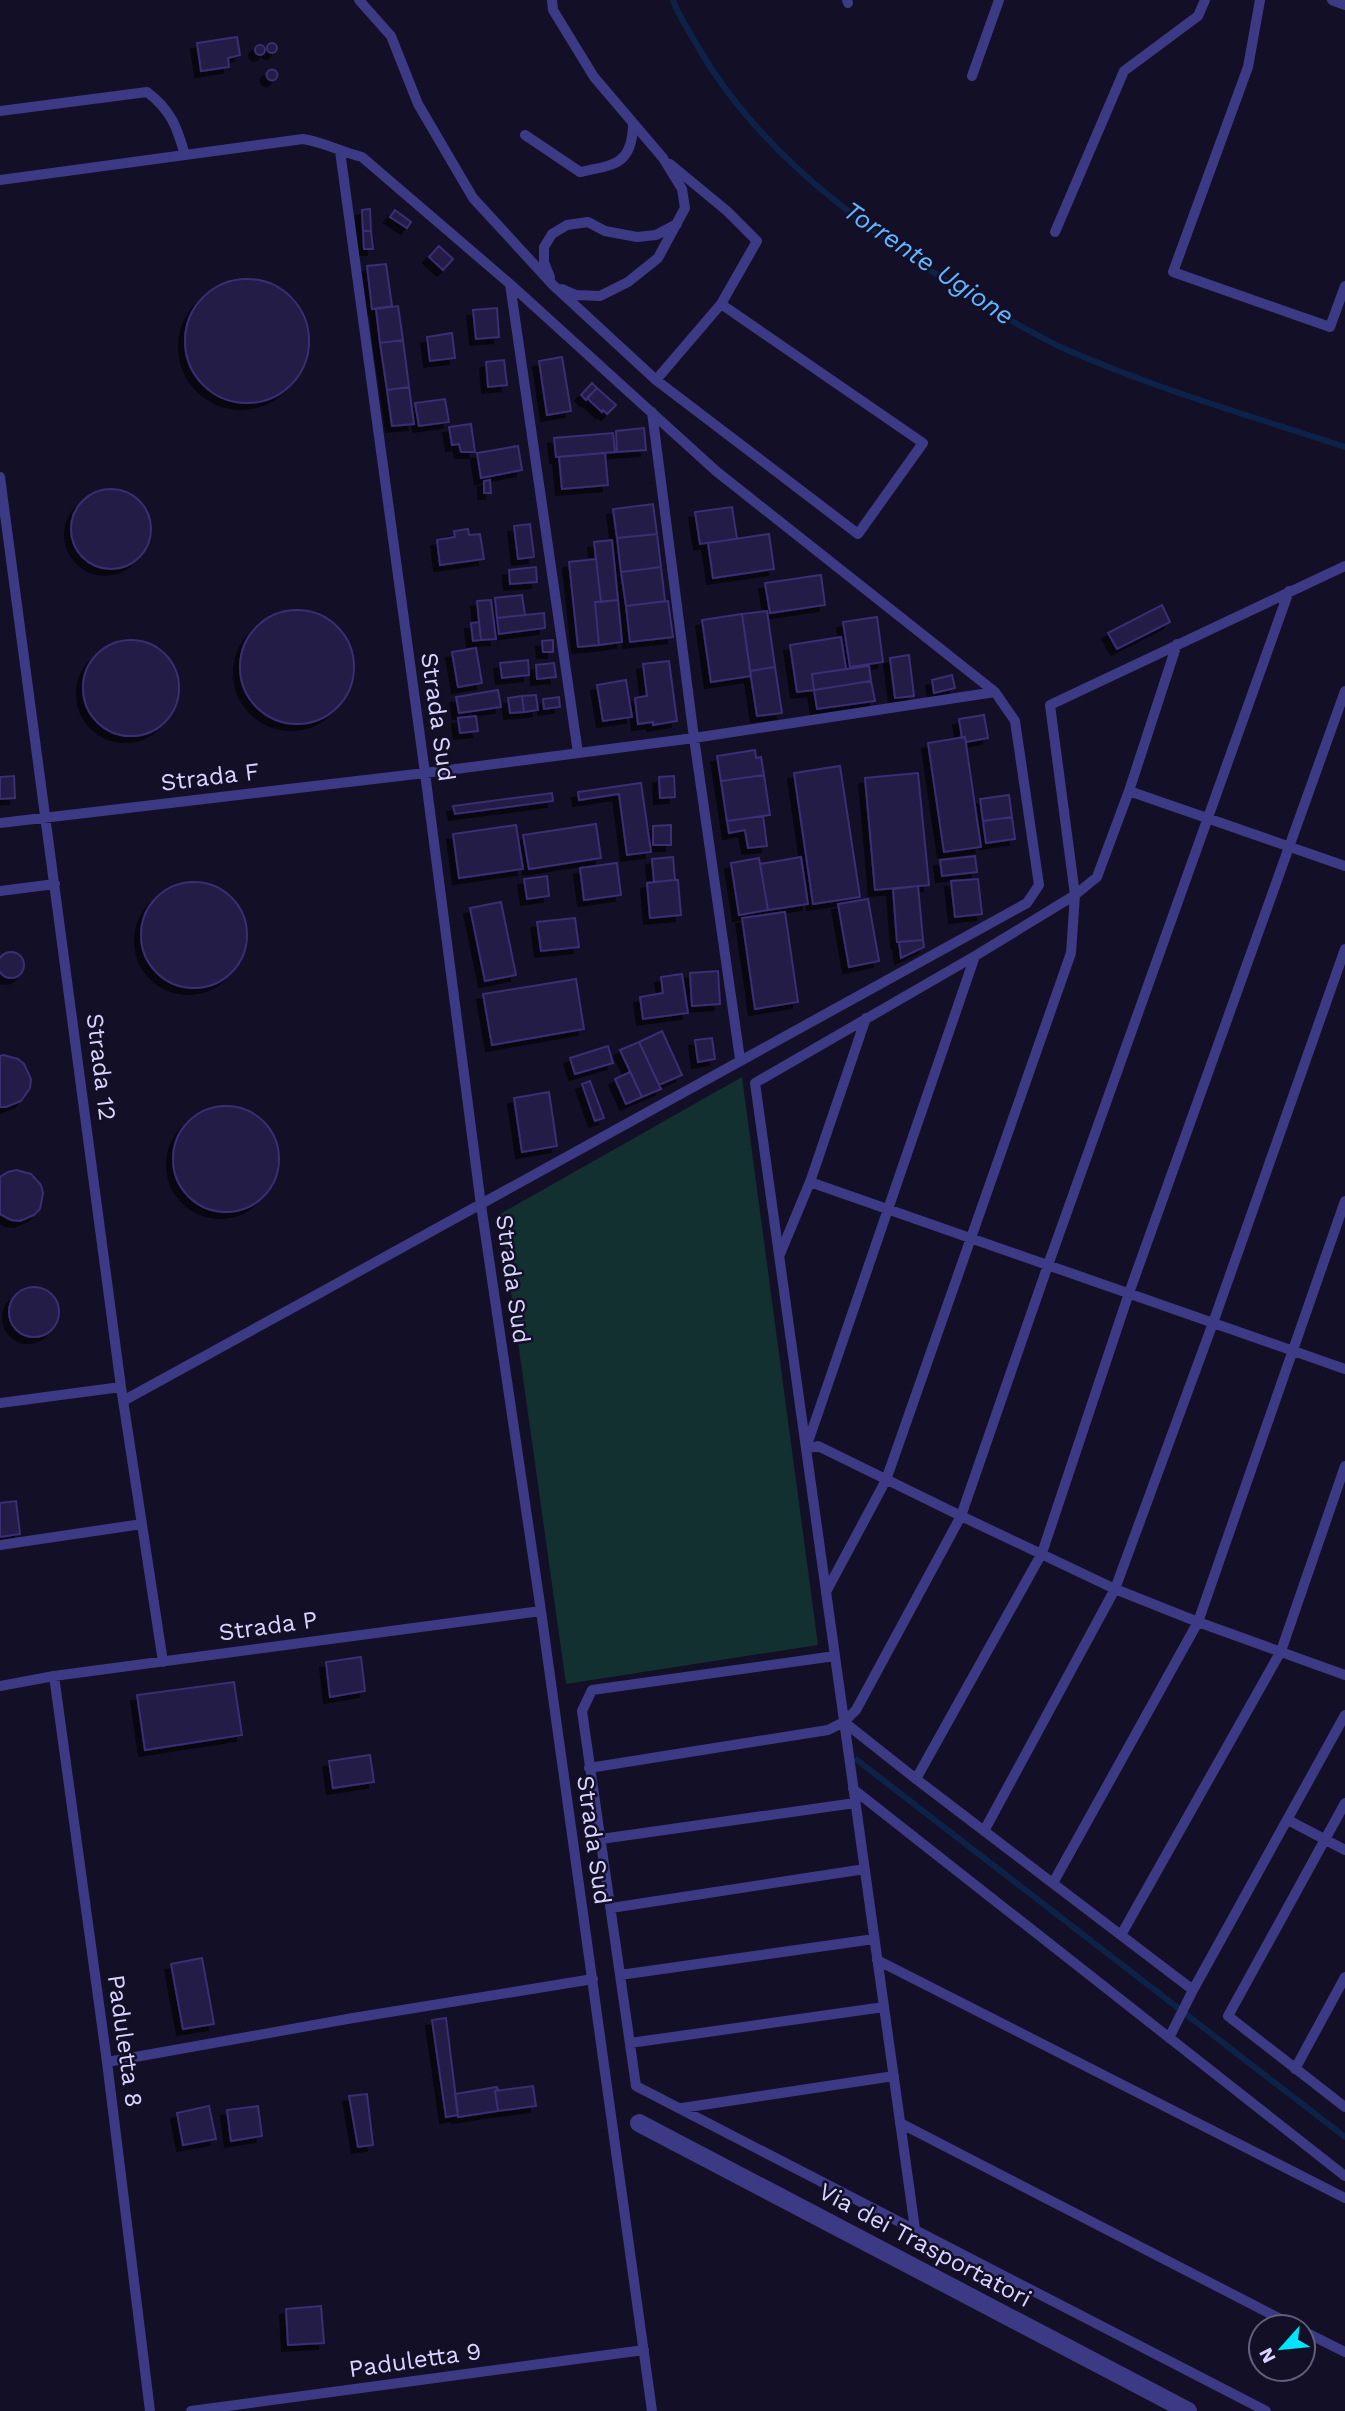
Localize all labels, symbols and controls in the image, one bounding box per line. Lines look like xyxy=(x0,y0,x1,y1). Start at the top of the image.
water label: Torrente Ugione xyxy=(838,195,1020,331)
street label: Strada Sud xyxy=(415,651,461,783)
street label: Strada F xyxy=(159,757,261,797)
street label: Strada 12 xyxy=(81,1012,121,1122)
street label: Strada Sud xyxy=(490,1213,536,1345)
street label: Strada P xyxy=(217,1605,319,1647)
street label: Strada Sud xyxy=(571,1774,617,1906)
street label: Paduletta 8 xyxy=(102,1973,148,2109)
street label: Via dei Trasportatori xyxy=(814,2177,1036,2313)
north arrow xyxy=(1247,2313,1317,2383)
street label: Paduletta 9 xyxy=(347,2337,483,2383)
text: N xyxy=(1254,2344,1281,2367)

